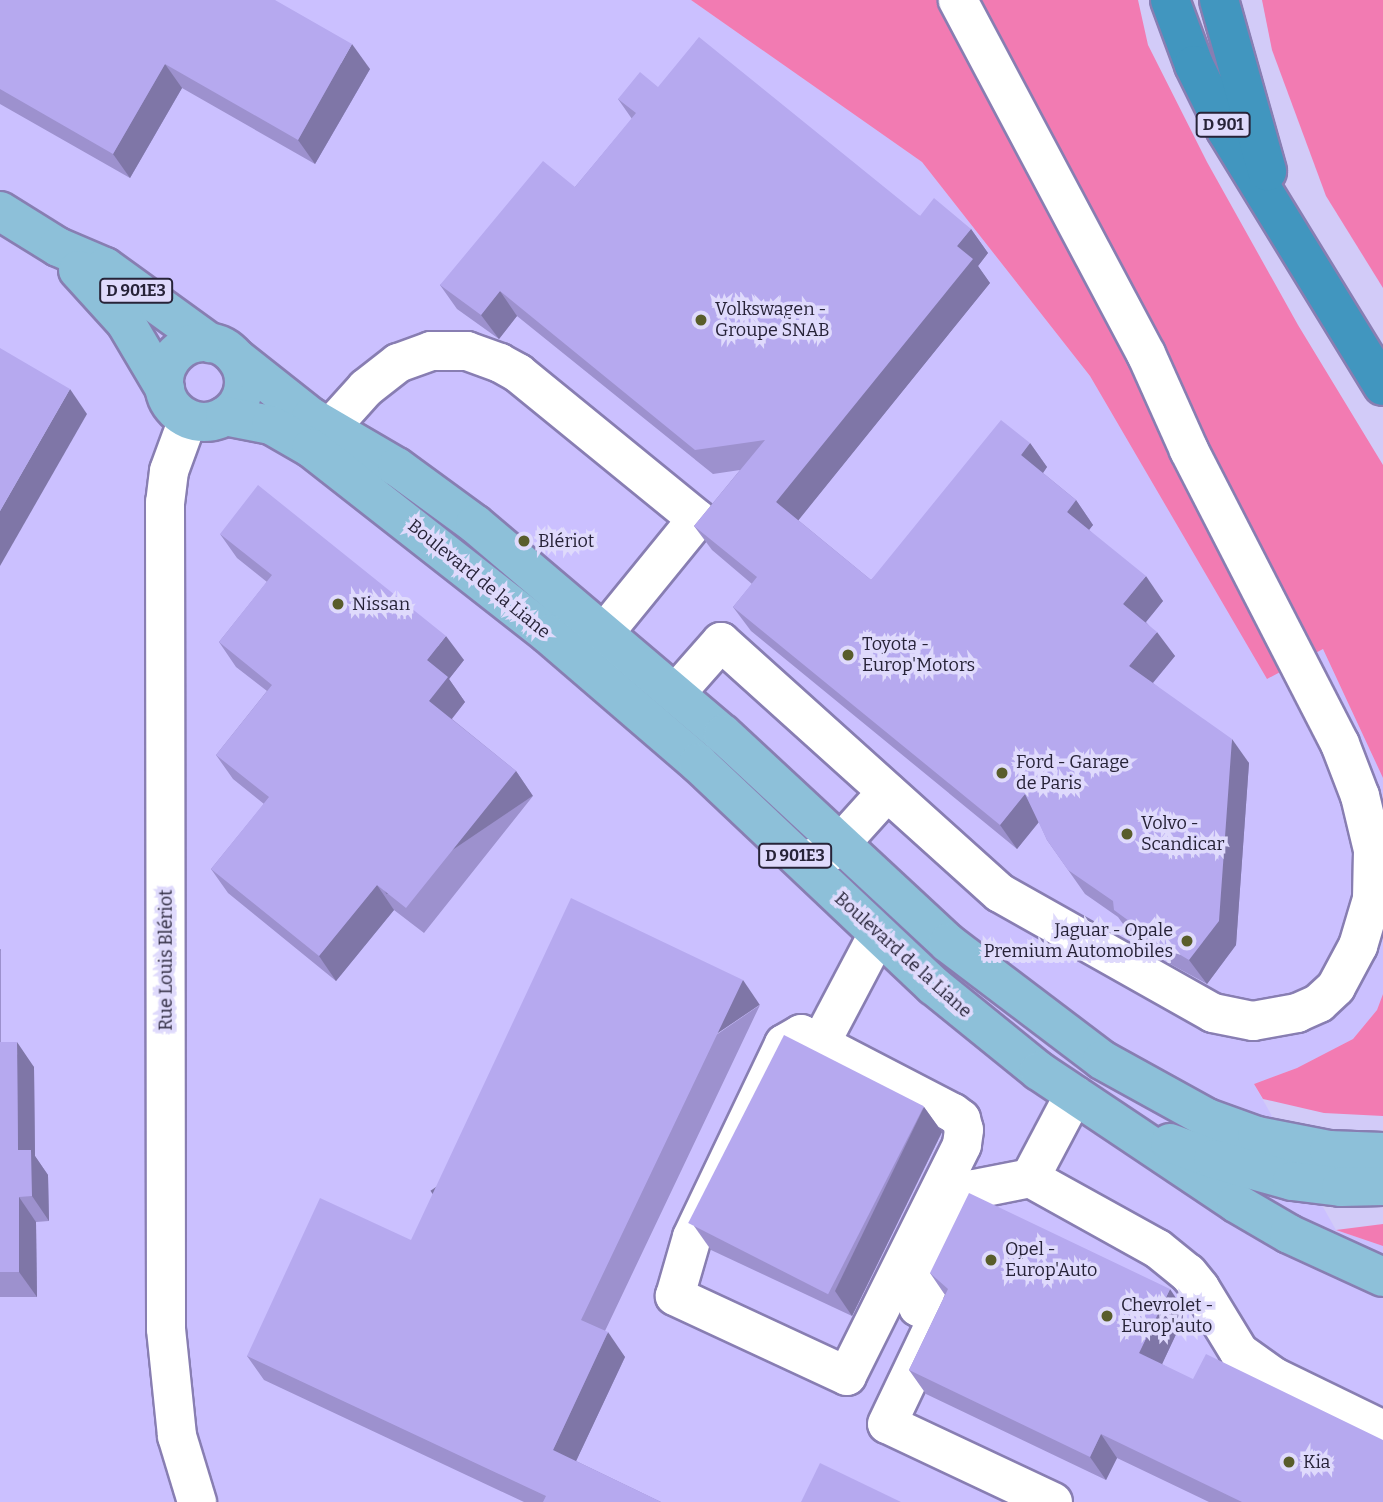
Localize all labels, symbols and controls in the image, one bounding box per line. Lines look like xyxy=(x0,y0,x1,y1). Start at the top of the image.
road number: D 901 xyxy=(1195,113,1251,138)
road number: D 901E3 xyxy=(97,278,174,304)
place label: Volkswagen - Groupe SNAB xyxy=(715,299,830,342)
marker: Volkswagen - Groupe SNAB xyxy=(693,312,709,328)
street label: Boulevard de la Liane xyxy=(404,515,554,643)
place label: Blériot xyxy=(538,530,594,552)
marker: Blériot xyxy=(516,533,532,549)
place label: Nissan xyxy=(352,593,410,615)
marker: Nissan xyxy=(330,596,346,612)
place label: Toyota - Europ'Motors xyxy=(862,634,975,676)
marker: Toyota - Europ'Motors xyxy=(840,647,856,663)
place label: Ford - Garage de Paris xyxy=(1016,752,1129,794)
marker: Ford - Garage de Paris xyxy=(994,765,1010,781)
place label: Volvo - Scandicar xyxy=(1141,813,1224,856)
marker: Volvo - Scandicar xyxy=(1119,826,1135,842)
road number: D 901E3 xyxy=(756,844,834,869)
street label: Boulevard de la Liane xyxy=(830,888,976,1022)
street label: Rue Louis Blériot xyxy=(155,889,177,1031)
place label: Jaguar - Opale Premium Automobiles xyxy=(984,920,1173,962)
marker: Jaguar - Opale Premium Automobiles xyxy=(1179,933,1195,949)
place label: Opel - Europ'Auto xyxy=(1005,1239,1097,1282)
marker: Opel - Europ'Auto xyxy=(983,1252,999,1268)
place label: Chevrolet - Europ'auto xyxy=(1121,1295,1213,1338)
marker: Chevrolet - Europ'auto xyxy=(1099,1308,1115,1324)
place label: Kia xyxy=(1303,1451,1330,1473)
marker: Kia xyxy=(1281,1454,1297,1470)

